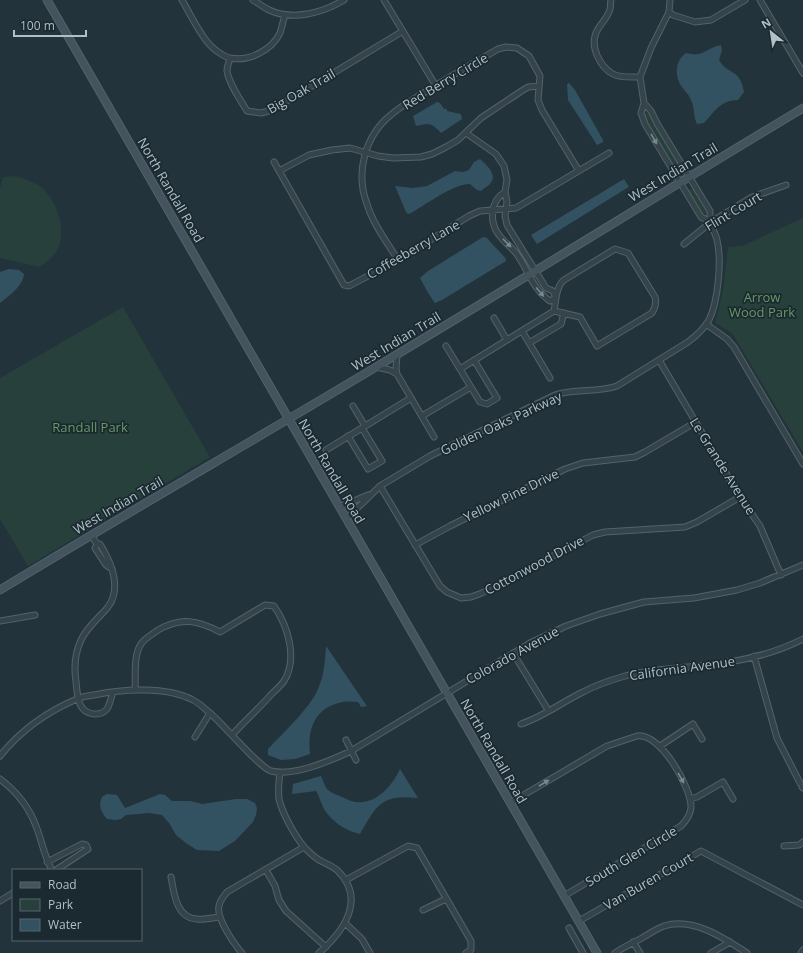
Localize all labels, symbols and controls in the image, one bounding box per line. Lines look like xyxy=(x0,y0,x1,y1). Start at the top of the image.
scale bar xyxy=(14,12,86,38)
north arrow xyxy=(751,12,791,52)
text: N xyxy=(758,14,773,32)
text: 100 m xyxy=(20,17,55,34)
street label: Red Berry Circle xyxy=(399,48,491,114)
street label: Big Oak Trail xyxy=(264,64,338,118)
one-way arrow xyxy=(650,133,657,145)
street label: North Randall Road xyxy=(134,134,208,246)
street label: West Indian Trail xyxy=(625,138,721,206)
street label: Flint Court xyxy=(701,187,765,235)
street label: Coffeeberry Lane xyxy=(363,215,463,283)
one-way arrow xyxy=(502,239,512,248)
one-way arrow xyxy=(535,287,544,297)
park label: Arrow Wood Park xyxy=(729,288,795,321)
street label: West Indian Trail xyxy=(348,307,444,375)
street label: Golden Oaks Parkway xyxy=(437,387,565,459)
street label: Le Grande Avenue xyxy=(686,414,760,518)
street label: North Randall Road xyxy=(295,415,369,527)
park label: Randall Park xyxy=(52,418,128,436)
street label: Yellow Pine Drive xyxy=(460,464,562,526)
street label: West Indian Trail xyxy=(70,472,166,538)
street label: Cottonwood Drive xyxy=(481,531,587,599)
street label: Colorado Avenue xyxy=(462,622,562,688)
street label: California Avenue xyxy=(628,652,736,684)
street label: North Randall Road xyxy=(457,695,531,807)
one-way arrow xyxy=(678,772,685,784)
one-way arrow xyxy=(539,779,549,787)
street label: South Glen Circle xyxy=(582,822,680,890)
street label: Van Buren Court xyxy=(600,848,696,914)
legend xyxy=(12,869,142,941)
text: Road xyxy=(48,876,77,893)
text: Park xyxy=(48,896,74,913)
text: Water xyxy=(48,916,82,933)

